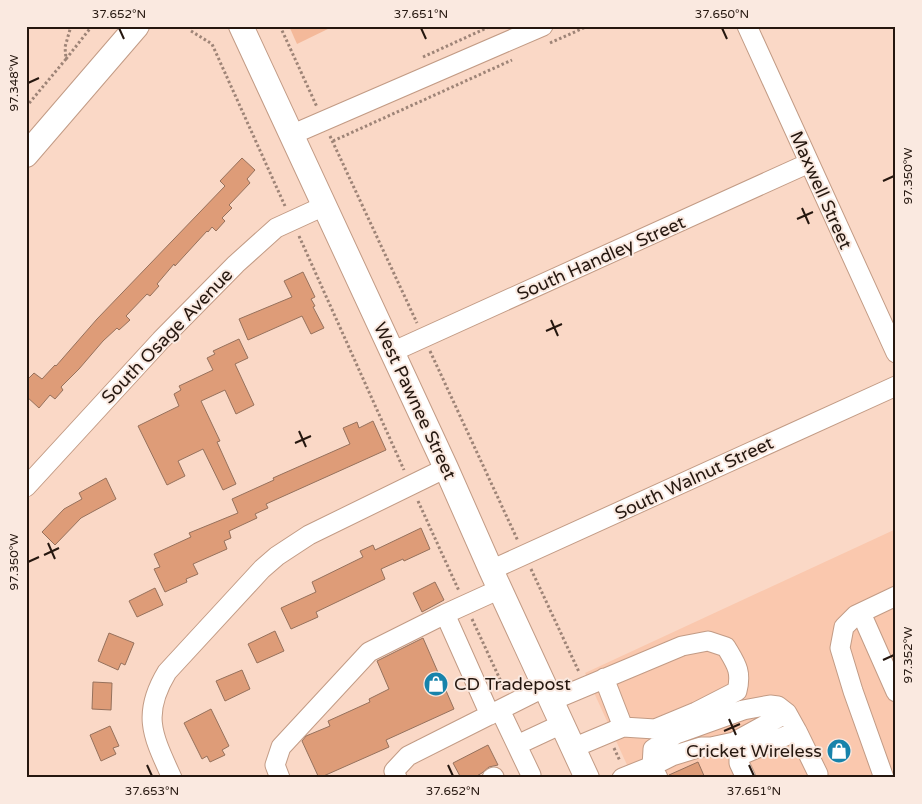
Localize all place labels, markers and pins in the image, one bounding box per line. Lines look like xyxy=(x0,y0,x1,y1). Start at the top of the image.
shop icon: CD Tradepost xyxy=(423,671,449,697)
place label: CD Tradepost xyxy=(454,673,571,695)
shop icon: Cricket Wireless xyxy=(826,738,852,764)
place label: Cricket Wireless xyxy=(686,740,822,762)

